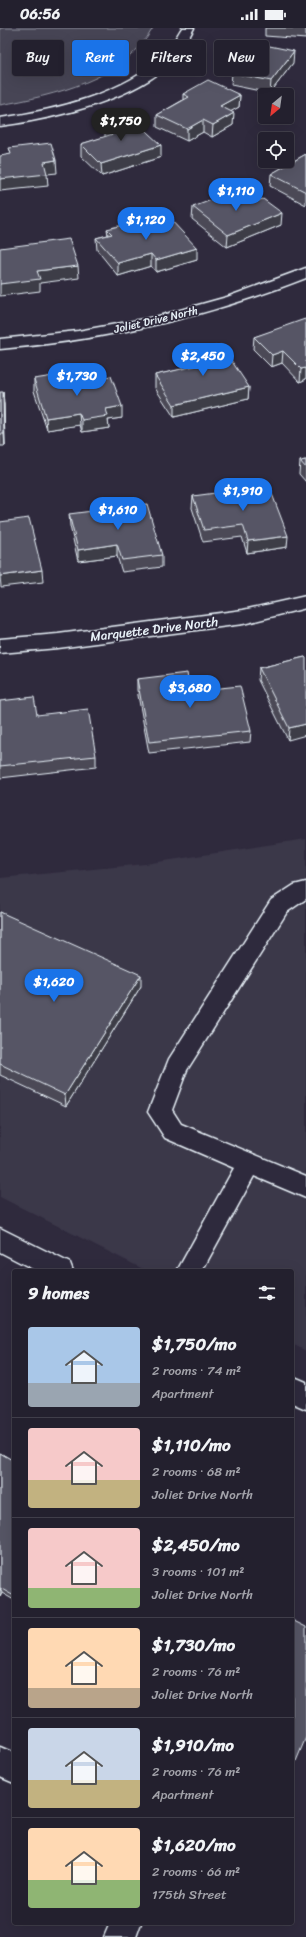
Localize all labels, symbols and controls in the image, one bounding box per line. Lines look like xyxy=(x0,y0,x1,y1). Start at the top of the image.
text: 06:56 xyxy=(20,1,60,27)
chip: Buy xyxy=(12,40,64,76)
chip: Rent xyxy=(72,40,129,76)
chip: Filters xyxy=(137,40,206,76)
chip: New xyxy=(214,40,269,76)
north arrow xyxy=(258,88,294,124)
map controls xyxy=(258,88,294,168)
pin: $1,750 xyxy=(88,108,154,142)
text: $1,750 xyxy=(100,109,142,132)
button: locate xyxy=(258,132,294,168)
pin: $1,110 xyxy=(203,178,269,212)
text: $1,110 xyxy=(217,179,255,202)
pin: $1,120 xyxy=(113,207,179,241)
text: $1,120 xyxy=(126,208,166,231)
street label: Joliet Drive North xyxy=(111,301,200,339)
pin: $2,450 xyxy=(170,343,236,377)
text: $2,450 xyxy=(181,344,225,367)
pin: $1,730 xyxy=(44,363,110,397)
text: $1,730 xyxy=(57,364,97,387)
pin: $1,910 xyxy=(210,478,276,512)
text: $1,910 xyxy=(223,479,263,502)
pin: $1,610 xyxy=(85,497,151,531)
text: $1,610 xyxy=(98,498,138,521)
street label: Marquette Drive North xyxy=(89,610,219,648)
pin: $3,680 xyxy=(157,675,223,709)
text: $3,680 xyxy=(169,676,211,699)
pin: $1,620 xyxy=(21,969,87,1003)
text: $1,620 xyxy=(34,970,74,993)
text: 9 homes xyxy=(28,1278,89,1308)
icon: filters xyxy=(256,1282,278,1304)
text: $1,750/mo xyxy=(152,1329,236,1359)
icon: home xyxy=(60,1343,108,1391)
text: 2 rooms · 74 m² xyxy=(152,1359,241,1382)
text: Apartment xyxy=(152,1382,213,1405)
text: $1,110/mo xyxy=(152,1430,231,1460)
icon: home xyxy=(60,1444,108,1492)
text: 2 rooms · 68 m² xyxy=(152,1460,241,1483)
text: Joliet Drive North xyxy=(152,1483,253,1506)
text: $2,450/mo xyxy=(152,1530,240,1560)
icon: home xyxy=(60,1544,108,1592)
text: 3 rooms · 101 m² xyxy=(152,1560,244,1583)
text: Joliet Drive North xyxy=(152,1583,253,1606)
text: $1,730/mo xyxy=(152,1630,235,1660)
icon: home xyxy=(60,1644,108,1692)
text: 2 rooms · 76 m² xyxy=(152,1660,240,1683)
text: Joliet Drive North xyxy=(152,1683,253,1706)
text: $1,910/mo xyxy=(152,1730,234,1760)
icon: home xyxy=(60,1744,108,1792)
text: 2 rooms · 76 m² xyxy=(152,1760,240,1783)
text: Apartment xyxy=(152,1783,213,1806)
text: $1,620/mo xyxy=(152,1830,236,1860)
icon: home xyxy=(60,1844,108,1892)
text: 2 rooms · 66 m² xyxy=(152,1860,240,1883)
text: 175th Street xyxy=(152,1883,227,1906)

